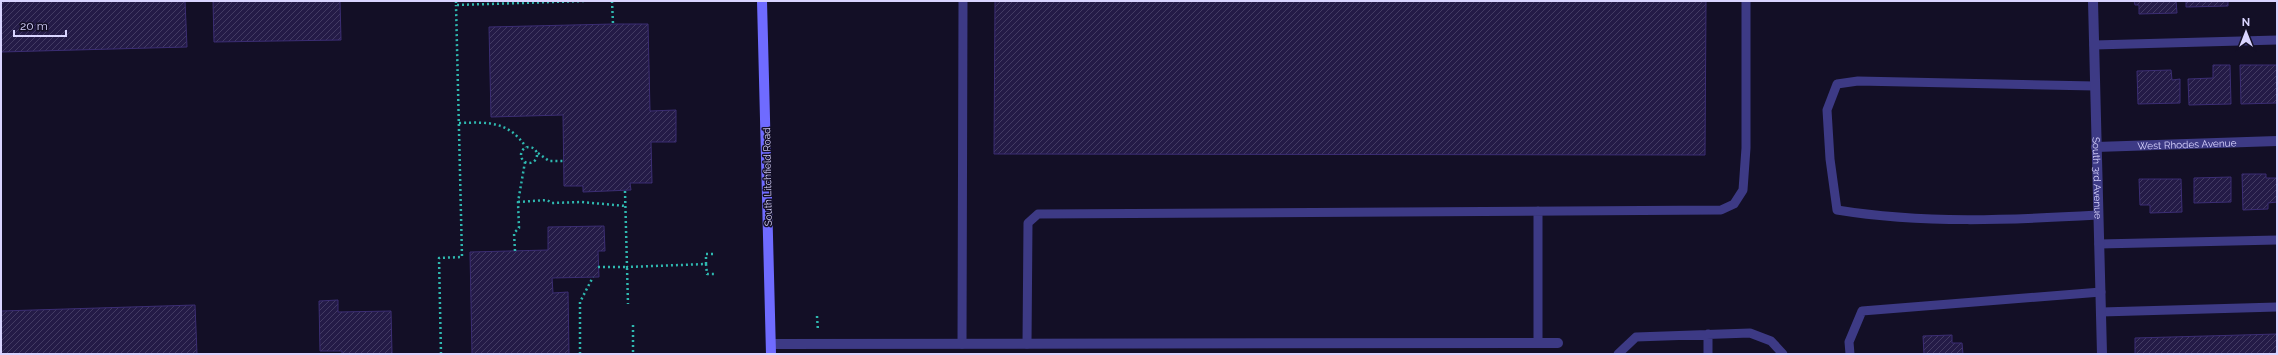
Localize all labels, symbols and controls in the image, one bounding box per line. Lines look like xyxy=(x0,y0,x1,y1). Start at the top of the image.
scale bar xyxy=(14,12,66,38)
north arrow xyxy=(2226,12,2266,52)
text: N xyxy=(2242,16,2250,29)
text: 20 m xyxy=(20,19,48,33)
street label: South Litchfield Road xyxy=(761,128,774,226)
street label: South 3rd Avenue xyxy=(2090,137,2104,219)
street label: West Rhodes Avenue xyxy=(2137,137,2237,152)

